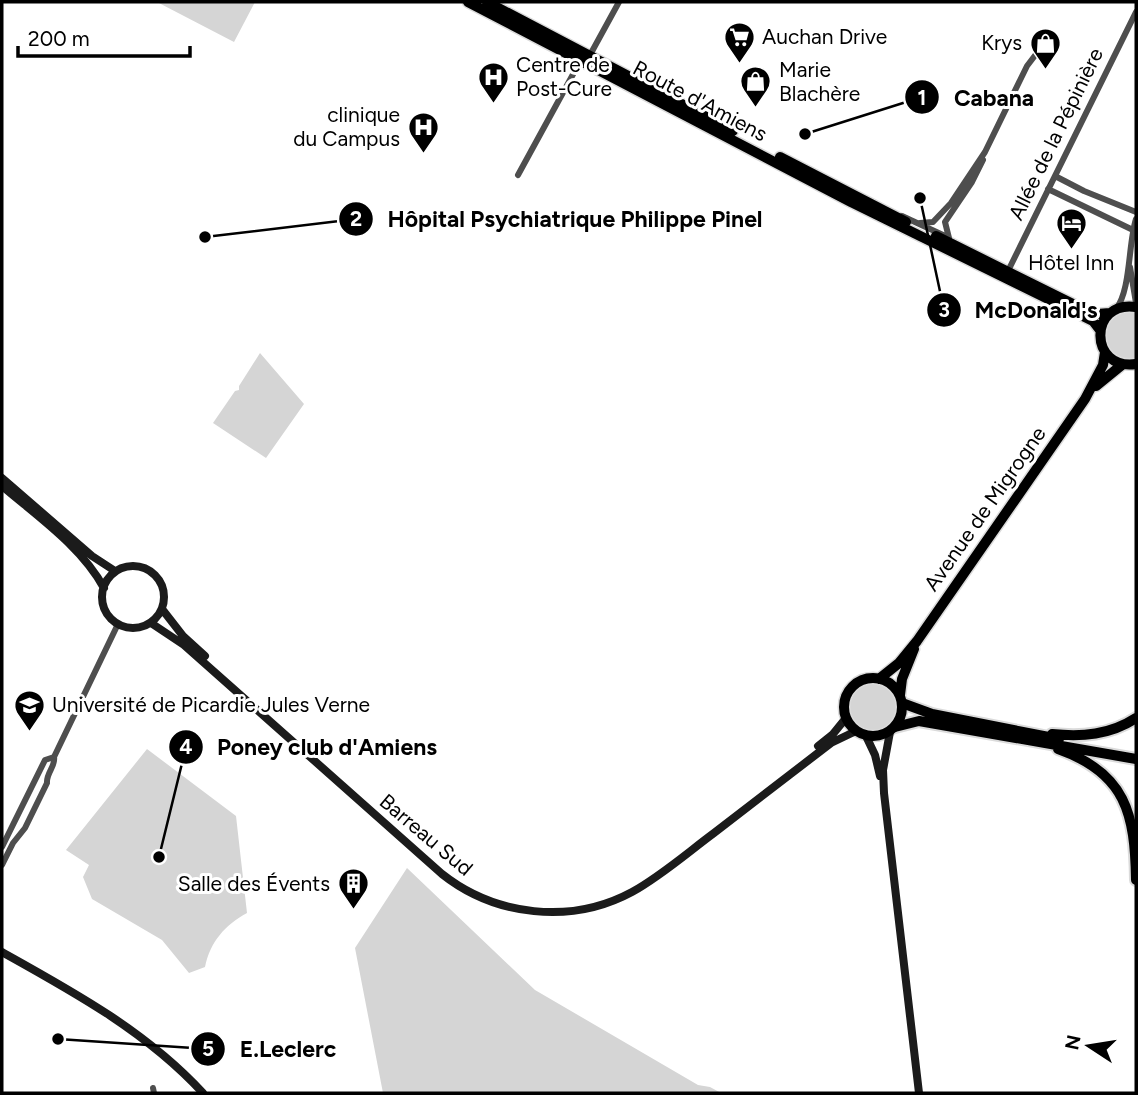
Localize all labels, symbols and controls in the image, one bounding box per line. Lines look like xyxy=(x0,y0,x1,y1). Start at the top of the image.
scale bar xyxy=(18,14,189,58)
supermarket icon: Auchan Drive xyxy=(722,20,756,64)
place label: Auchan Drive xyxy=(762,24,887,49)
text: 200 m xyxy=(28,26,90,51)
shop icon: Krys xyxy=(1028,26,1062,70)
place label: Krys xyxy=(981,30,1022,55)
street label: Allée de la Pépinière xyxy=(1003,44,1108,224)
place label: Centre de Post-Cure xyxy=(516,52,612,101)
street label: Route d'Amiens xyxy=(629,55,771,146)
place label: Marie Blachère xyxy=(779,57,860,106)
hospital icon: Centre de Post-Cure xyxy=(476,60,510,104)
shop icon: Marie Blachère xyxy=(739,65,773,109)
callout: Cabana xyxy=(904,75,1048,119)
text: Cabana xyxy=(954,84,1034,112)
text: 1 xyxy=(918,85,926,110)
place label: clinique du Campus xyxy=(293,102,400,151)
hospital icon: clinique du Campus xyxy=(406,110,440,154)
callout: Hôpital Psychiatrique Philippe Pinel xyxy=(339,197,777,241)
text: Hôpital Psychiatrique Philippe Pinel xyxy=(387,205,763,233)
text: 2 xyxy=(350,206,362,231)
hotel icon: Hôtel Inn xyxy=(1054,206,1088,250)
place label: Hôtel Inn xyxy=(1028,250,1114,275)
callout: McDonald's xyxy=(926,288,1112,332)
text: McDonald's xyxy=(975,296,1098,324)
text: 3 xyxy=(938,297,950,322)
street label: Avenue de Migrogne xyxy=(918,422,1051,596)
school or university icon: Université de Picardie Jules Verne xyxy=(12,688,46,732)
place label: Université de Picardie Jules Verne xyxy=(52,692,370,717)
callout: Poney club d'Amiens xyxy=(168,725,451,769)
text: Poney club d'Amiens xyxy=(217,733,437,761)
text: 4 xyxy=(179,734,193,759)
street label: Barreau Sud xyxy=(375,788,478,881)
building icon: Salle des Évents xyxy=(336,867,370,911)
place label: Salle des Évents xyxy=(178,871,330,896)
north arrow xyxy=(1054,1011,1124,1081)
callout: E.Leclerc xyxy=(191,1027,351,1071)
text: N xyxy=(1060,1033,1086,1052)
text: E.Leclerc xyxy=(240,1035,337,1063)
text: 5 xyxy=(202,1036,214,1061)

